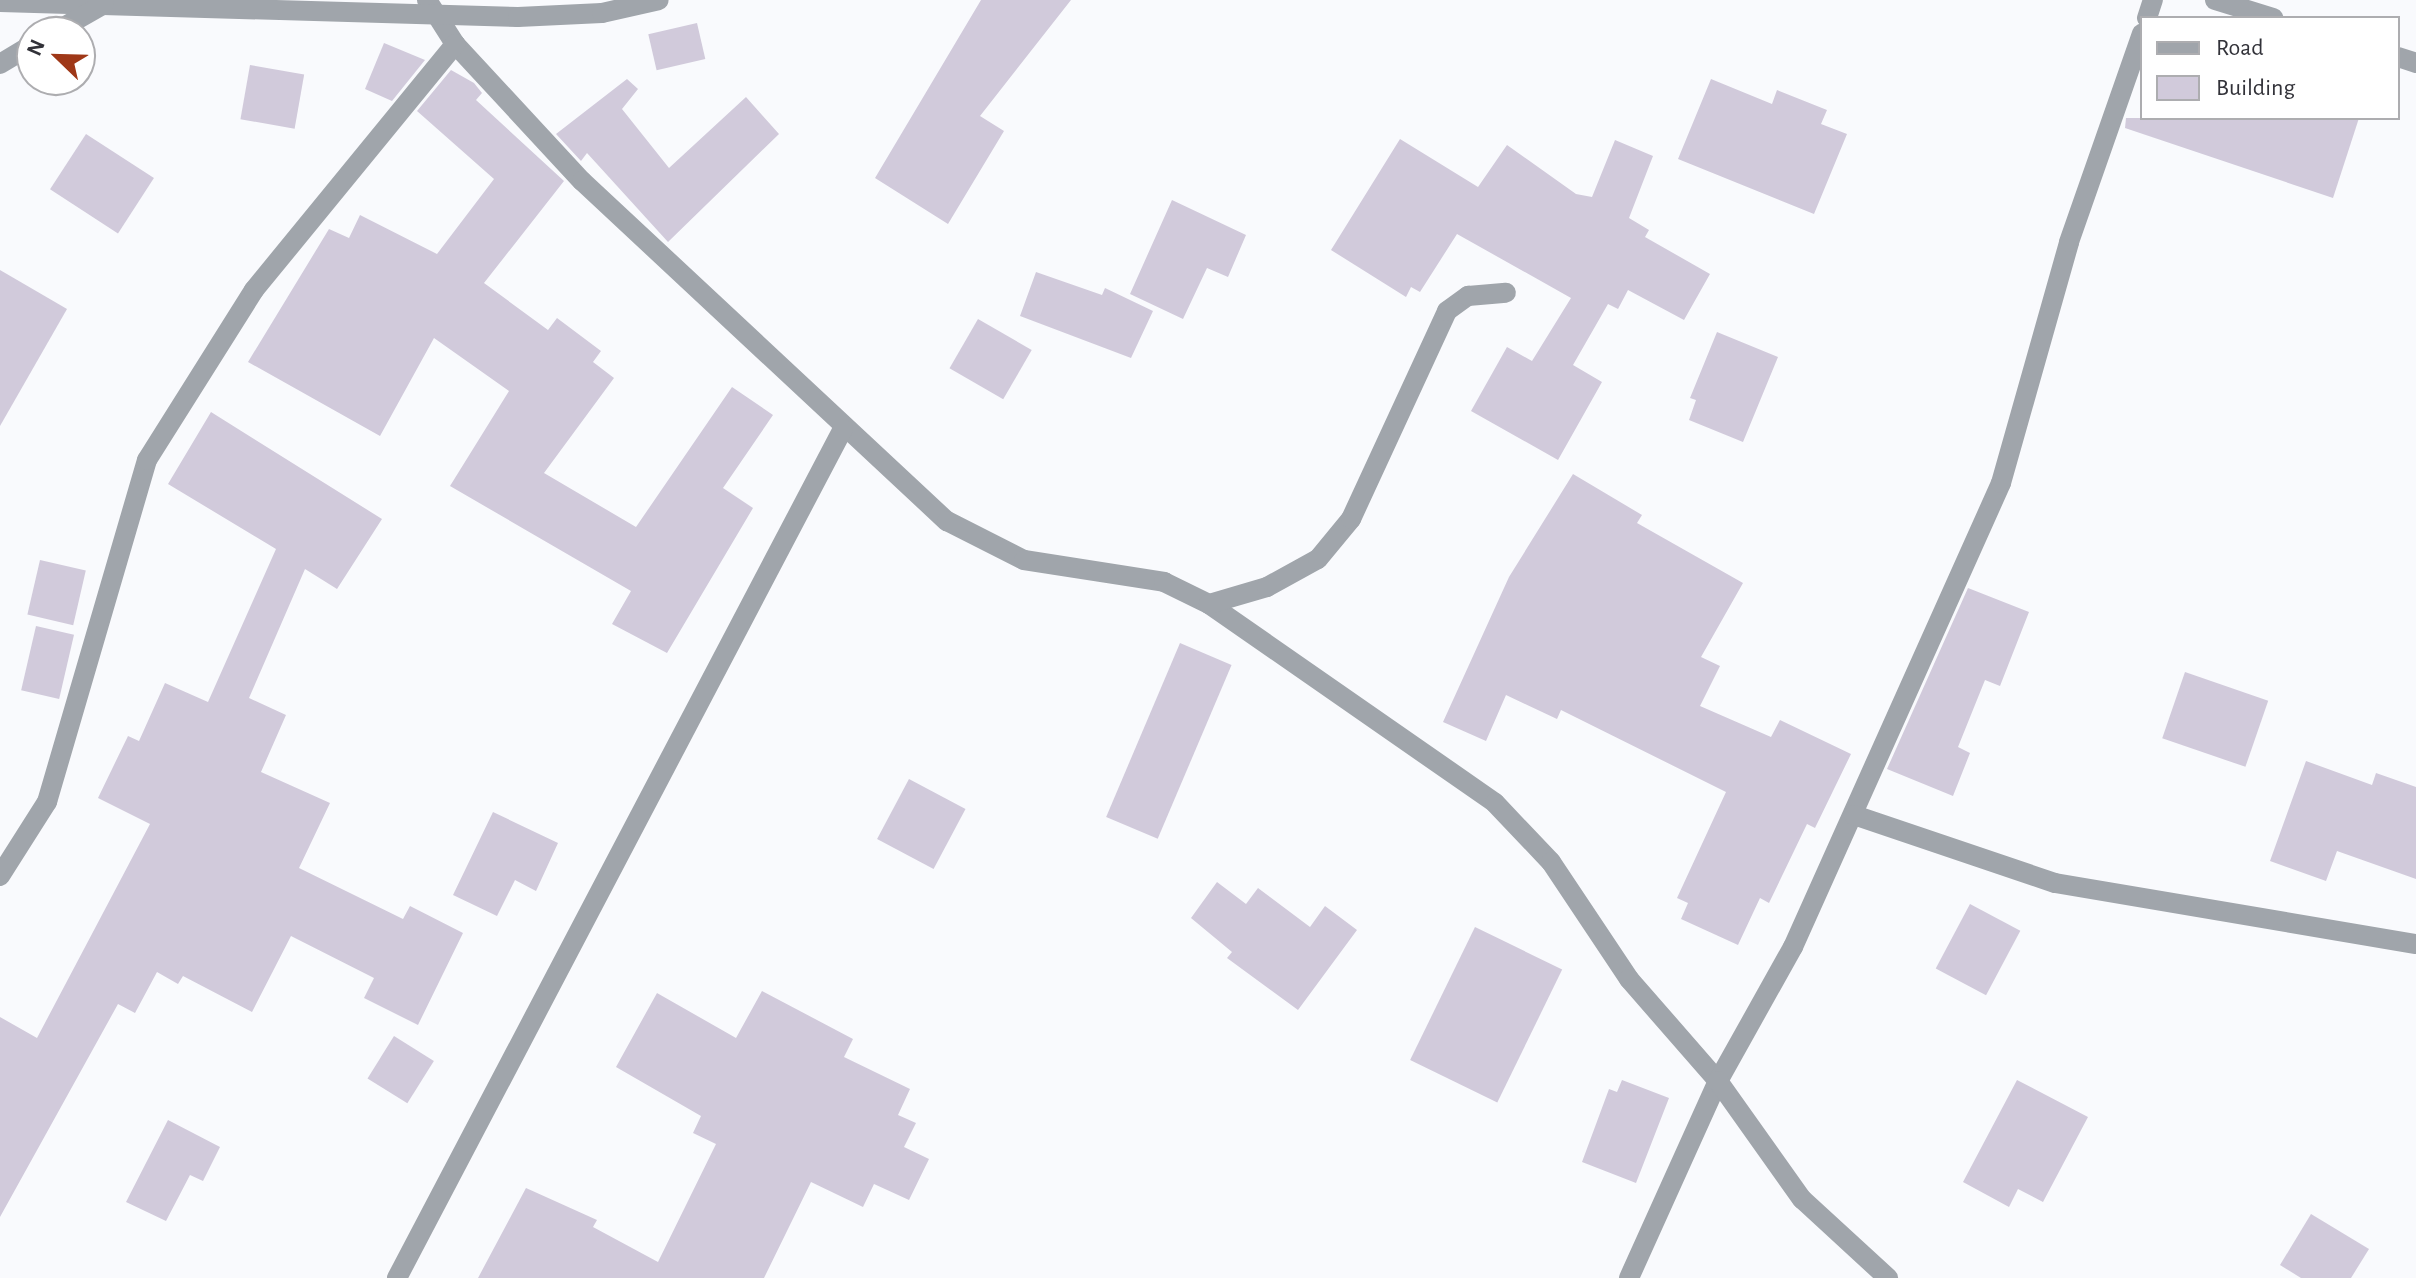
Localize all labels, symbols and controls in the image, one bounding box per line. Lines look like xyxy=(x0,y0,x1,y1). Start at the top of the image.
north arrow xyxy=(16,16,96,96)
legend xyxy=(2140,16,2400,120)
text: N xyxy=(23,36,49,59)
text: Road xyxy=(2216,36,2264,60)
text: Building xyxy=(2216,76,2295,100)

